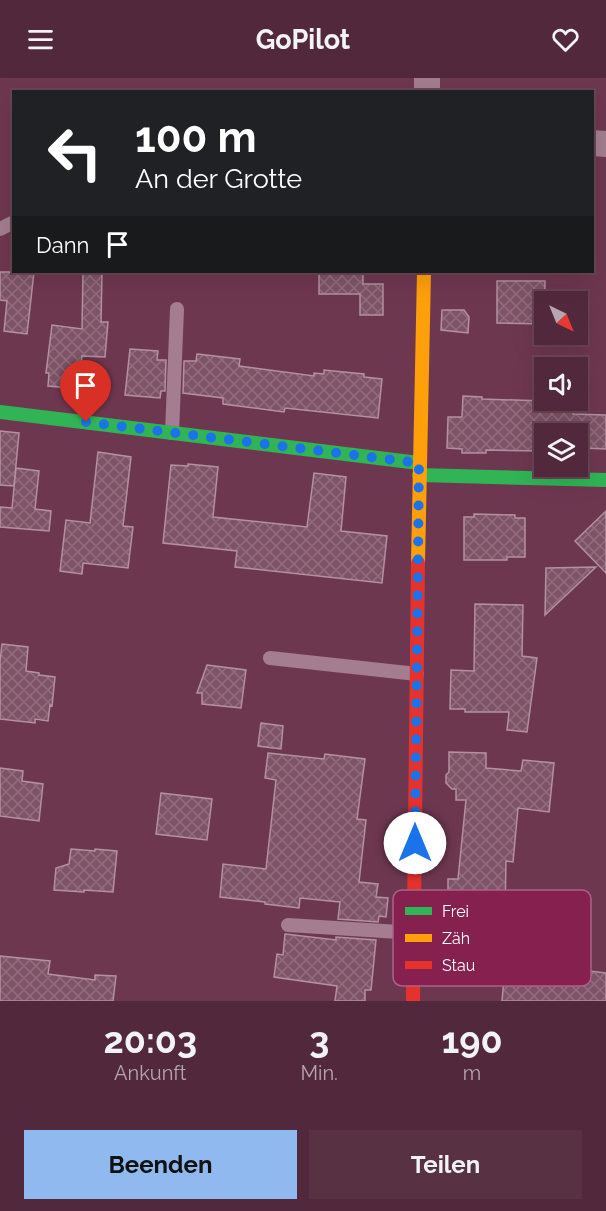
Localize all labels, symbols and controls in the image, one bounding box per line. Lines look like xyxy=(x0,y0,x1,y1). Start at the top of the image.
icon: menu xyxy=(24,23,57,56)
icon: heart xyxy=(549,23,582,56)
text: GoPilot xyxy=(256,24,350,55)
text: 100 m xyxy=(135,113,257,162)
icon: left xyxy=(36,114,114,192)
text: An der Grotte xyxy=(135,163,302,194)
icon: arrive xyxy=(101,228,134,261)
text: Dann xyxy=(36,232,89,258)
north arrow xyxy=(534,291,588,345)
map controls xyxy=(534,291,588,477)
button: sound xyxy=(534,357,588,411)
pin xyxy=(60,360,111,422)
icon: arrive xyxy=(69,369,102,402)
button: layers xyxy=(534,423,588,477)
position arrow xyxy=(383,811,447,875)
legend xyxy=(393,890,591,986)
text: Frei xyxy=(442,902,469,921)
text: Zäh xyxy=(442,929,470,948)
text: Stau xyxy=(442,956,475,975)
text: 20:03 xyxy=(104,1019,197,1061)
text: 3 xyxy=(309,1019,329,1061)
text: 190 xyxy=(441,1019,502,1061)
text: Ankunft xyxy=(114,1061,187,1085)
text: Min. xyxy=(301,1061,338,1085)
text: m xyxy=(463,1061,481,1085)
button: Beenden xyxy=(24,1130,297,1199)
button: Teilen xyxy=(309,1130,582,1199)

